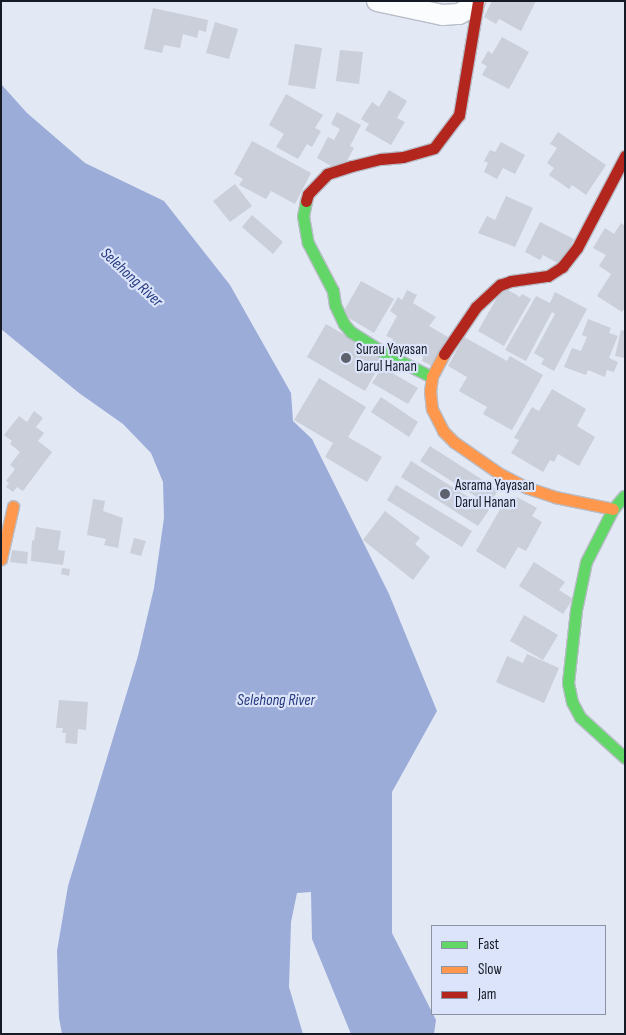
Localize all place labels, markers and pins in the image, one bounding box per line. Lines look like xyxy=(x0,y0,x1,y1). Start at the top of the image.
place label: Surau Yayasan Darul Hanan xyxy=(356,340,427,375)
marker: Surau Yayasan Darul Hanan xyxy=(340,352,352,364)
place label: Asrama Yayasan Darul Hanan xyxy=(455,476,535,511)
marker: Asrama Yayasan Darul Hanan xyxy=(439,488,451,500)

